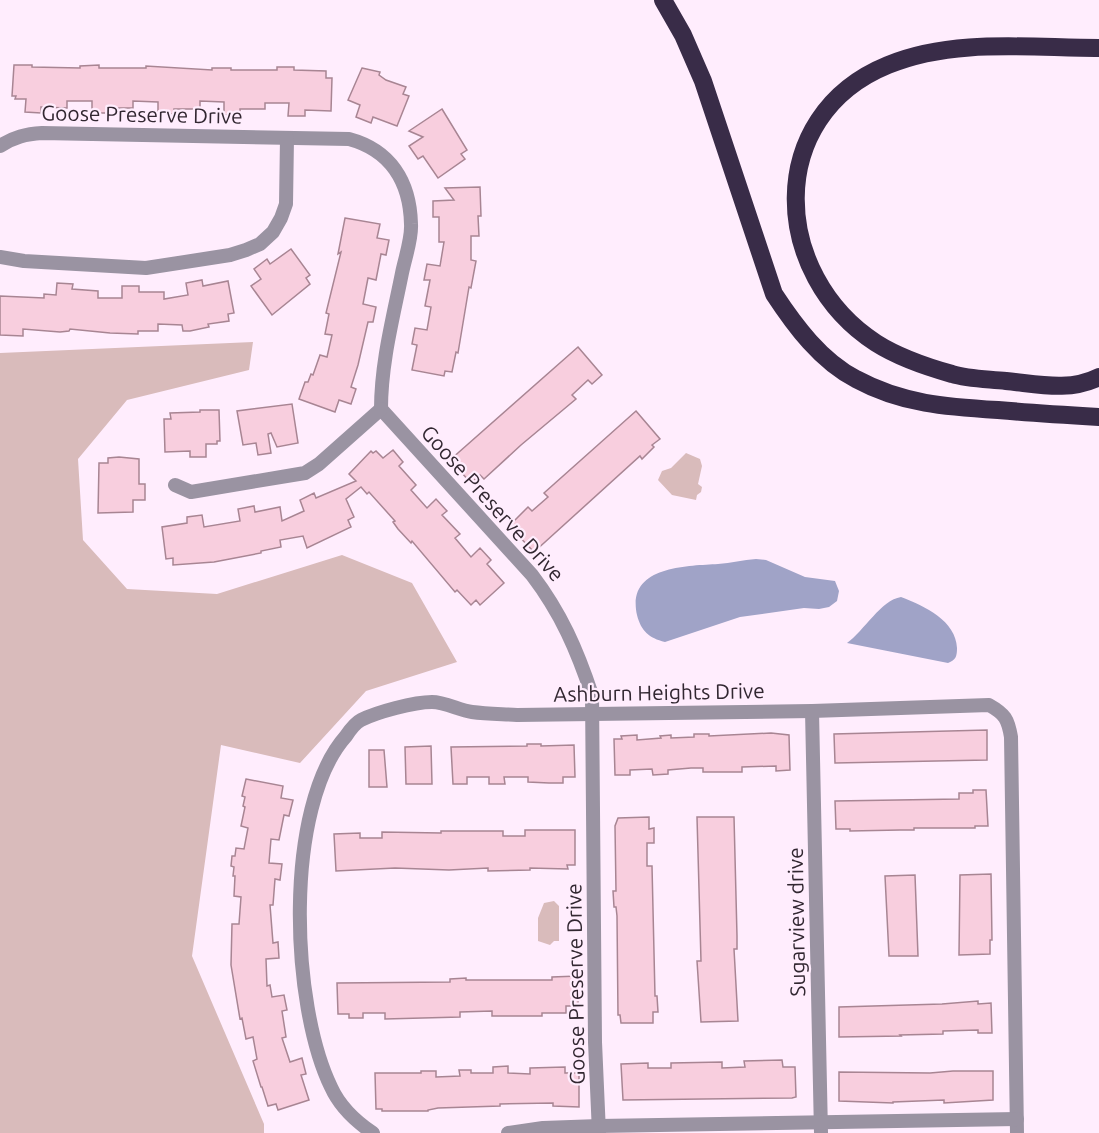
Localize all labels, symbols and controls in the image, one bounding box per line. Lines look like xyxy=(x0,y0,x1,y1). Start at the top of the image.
street label: Goose Preserve Drive xyxy=(41,100,243,128)
street label: Goose Preserve Drive xyxy=(417,420,569,586)
street label: Ashburn Heights Drive xyxy=(553,678,765,706)
street label: Sugarview drive xyxy=(783,847,809,997)
street label: Goose Preserve Drive xyxy=(561,883,589,1085)

